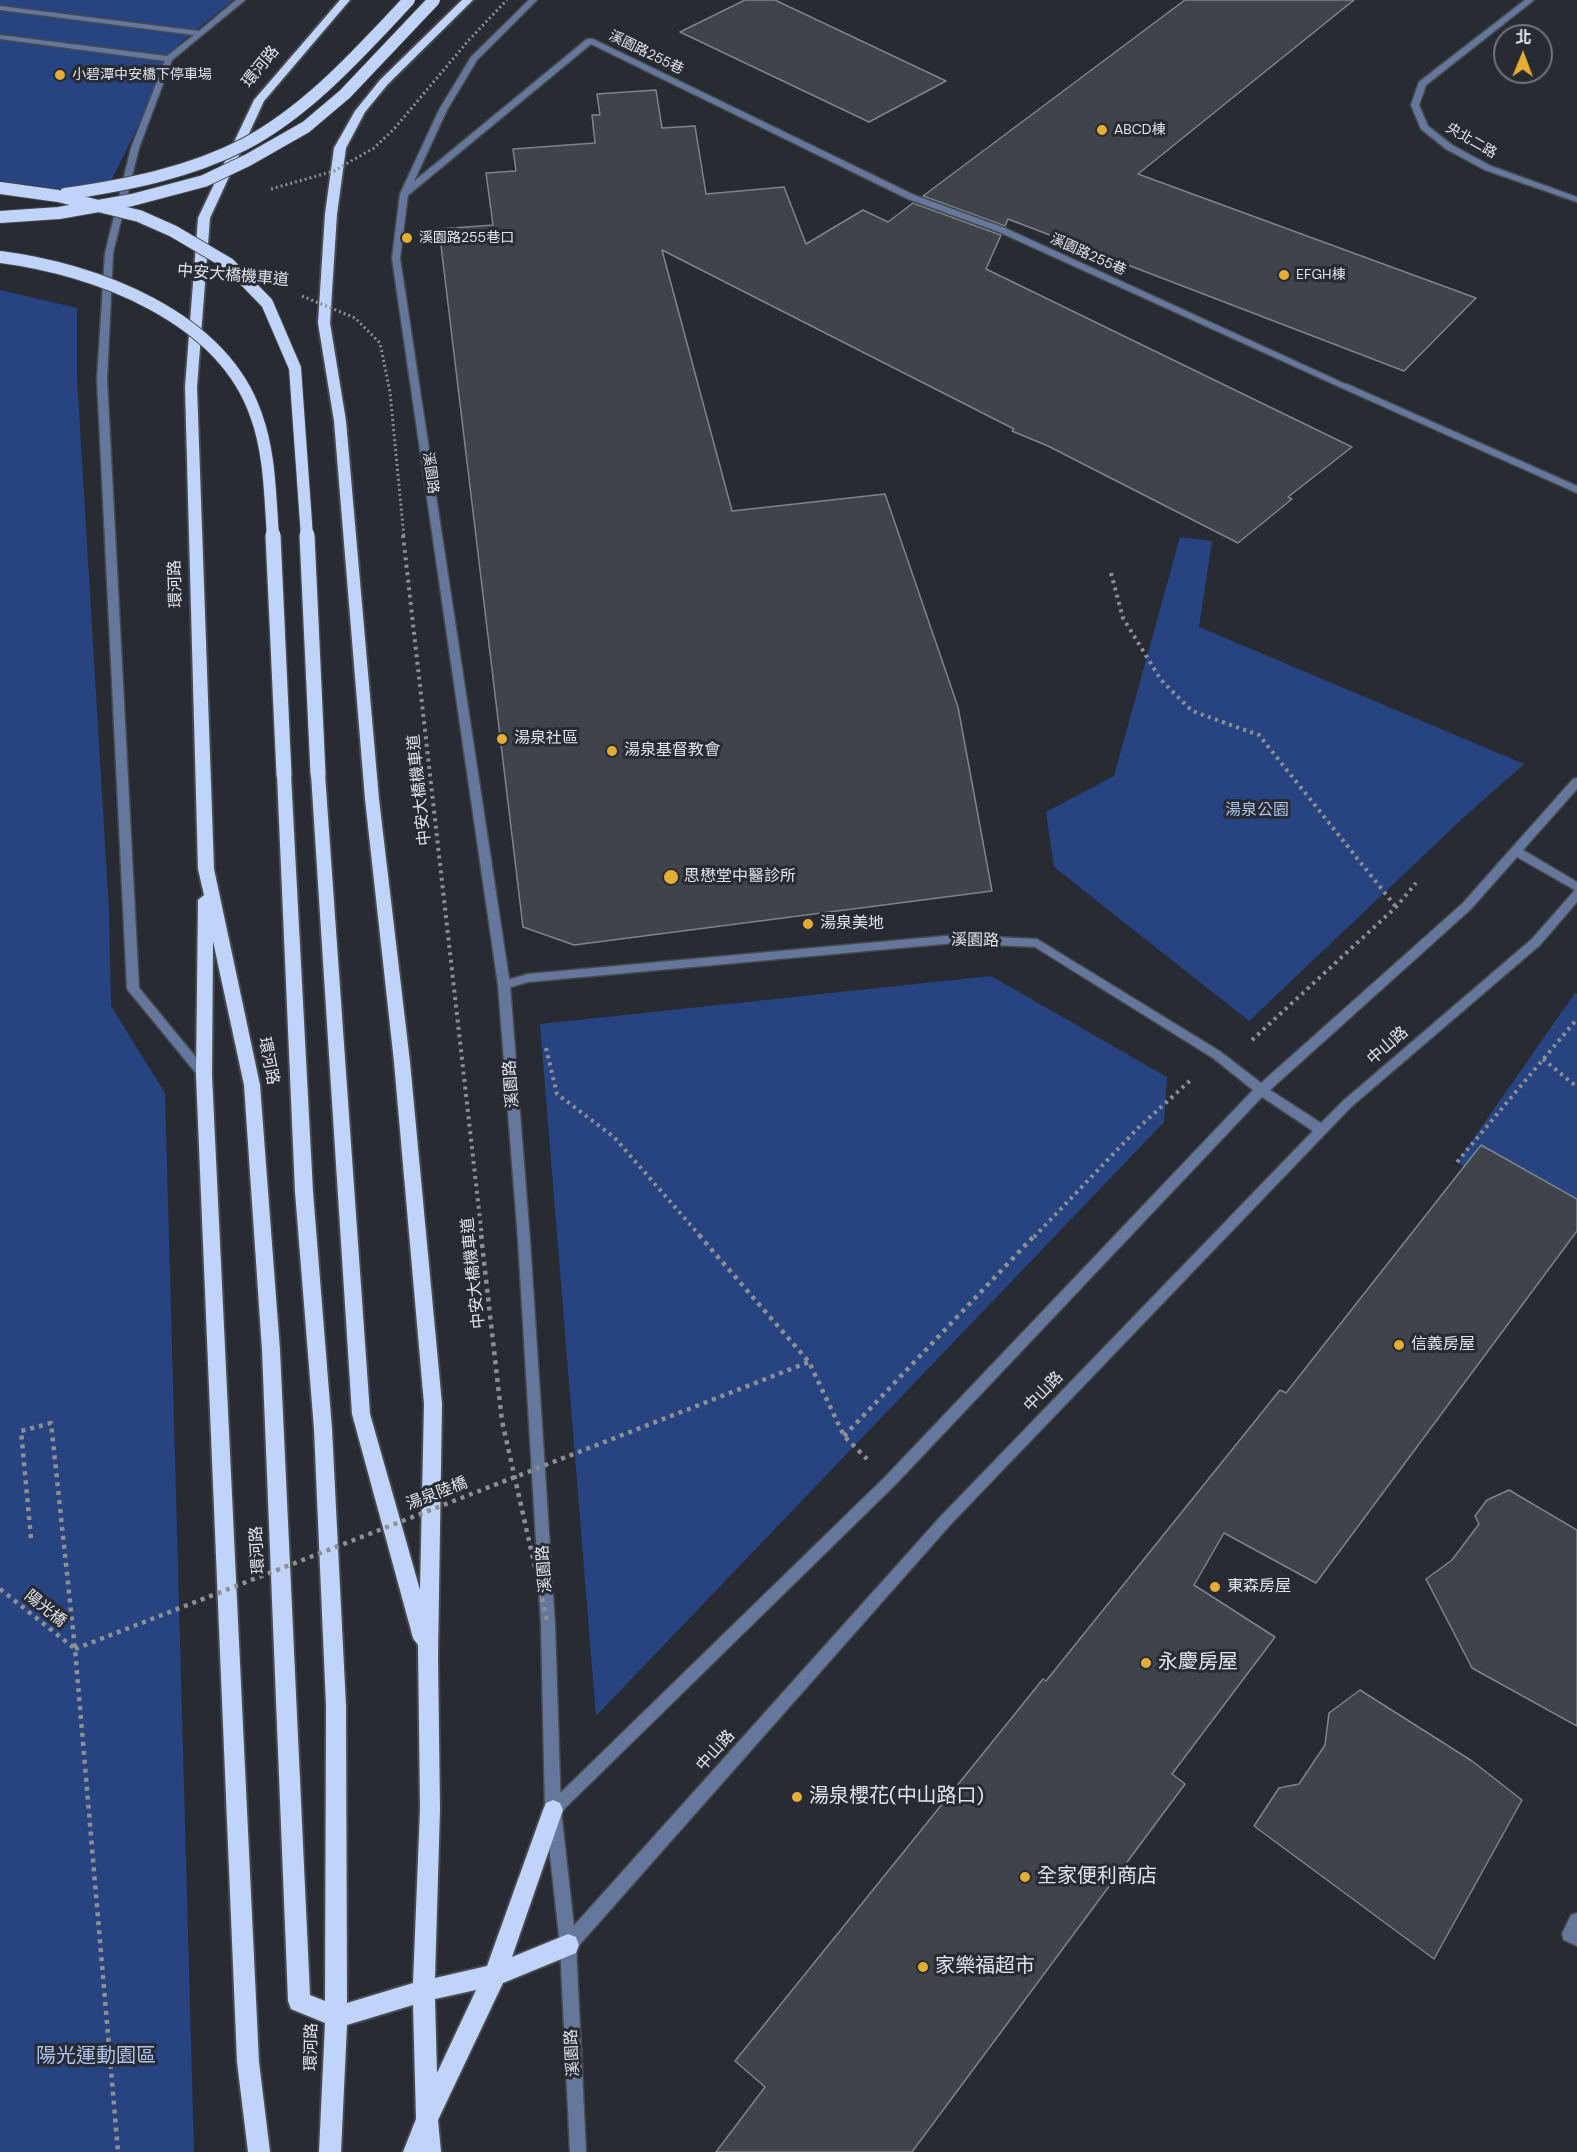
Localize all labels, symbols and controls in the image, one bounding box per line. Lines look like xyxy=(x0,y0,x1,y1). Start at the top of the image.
north arrow xyxy=(1493,24,1553,84)
text: 北 xyxy=(1515,27,1531,48)
street label: 溪園路255巷 xyxy=(606,28,686,78)
street label: 環河路 xyxy=(238,42,284,92)
place label: 小碧潭中安橋下停車場 xyxy=(72,67,212,83)
marker: 小碧潭中安橋下停車場 xyxy=(53,68,67,82)
street label: 央北二路 xyxy=(1443,120,1499,162)
place label: ABCD棟 xyxy=(1114,122,1165,138)
marker: ABCD棟 xyxy=(1095,123,1109,137)
place label: 溪園路255巷口 xyxy=(419,230,514,246)
marker: 溪園路255巷口 xyxy=(400,231,414,245)
street label: 溪園路255巷 xyxy=(1048,231,1128,279)
street label: 中安大橋機車道 xyxy=(176,262,290,290)
place label: EFGH棟 xyxy=(1296,267,1346,283)
marker: EFGH棟 xyxy=(1277,268,1291,282)
street label: 溪園路 xyxy=(419,451,441,495)
street label: 環河路 xyxy=(166,560,186,608)
place label: 湯泉社區 xyxy=(514,729,578,749)
marker: 湯泉社區 xyxy=(495,732,509,746)
street label: 中安大橋機車道 xyxy=(405,733,435,847)
place label: 湯泉基督教會 xyxy=(624,741,720,761)
marker: 湯泉基督教會 xyxy=(605,744,619,758)
park label: 湯泉公園 xyxy=(1225,801,1289,821)
place label: 思懋堂中醫診所 xyxy=(684,867,796,887)
marker: 思懋堂中醫診所 xyxy=(662,868,680,886)
place label: 湯泉美地 xyxy=(820,914,884,934)
marker: 湯泉美地 xyxy=(801,917,815,931)
street label: 溪園路 xyxy=(951,931,999,951)
street label: 中山路 xyxy=(1364,1023,1412,1069)
street label: 環河路 xyxy=(254,1036,282,1086)
street label: 溪園路 xyxy=(501,1059,523,1109)
street label: 中安大橋機車道 xyxy=(459,1216,489,1330)
place label: 信義房屋 xyxy=(1411,1335,1475,1355)
marker: 信義房屋 xyxy=(1392,1338,1406,1352)
street label: 中山路 xyxy=(1020,1368,1068,1416)
street label: 湯泉陸橋 xyxy=(404,1474,470,1514)
street label: 環河路 xyxy=(247,1526,269,1574)
street label: 溪園路 xyxy=(534,1544,556,1594)
place label: 東森房屋 xyxy=(1227,1577,1291,1597)
marker: 東森房屋 xyxy=(1208,1580,1222,1594)
street label: 陽光橋 xyxy=(20,1586,70,1632)
place label: 永慶房屋 xyxy=(1158,1651,1238,1675)
marker: 永慶房屋 xyxy=(1139,1656,1153,1670)
street label: 中山路 xyxy=(693,1727,739,1775)
place label: 湯泉櫻花(中山路口) xyxy=(809,1785,984,1809)
marker: 湯泉櫻花(中山路口) xyxy=(790,1790,804,1804)
place label: 全家便利商店 xyxy=(1037,1865,1157,1889)
marker: 全家便利商店 xyxy=(1018,1870,1032,1884)
place label: 家樂福超市 xyxy=(935,1955,1035,1979)
marker: 家樂福超市 xyxy=(916,1960,930,1974)
street label: 環河路 xyxy=(302,2023,322,2071)
street label: 溪園路 xyxy=(562,2029,584,2077)
park label: 陽光運動園區 xyxy=(36,2045,156,2069)

